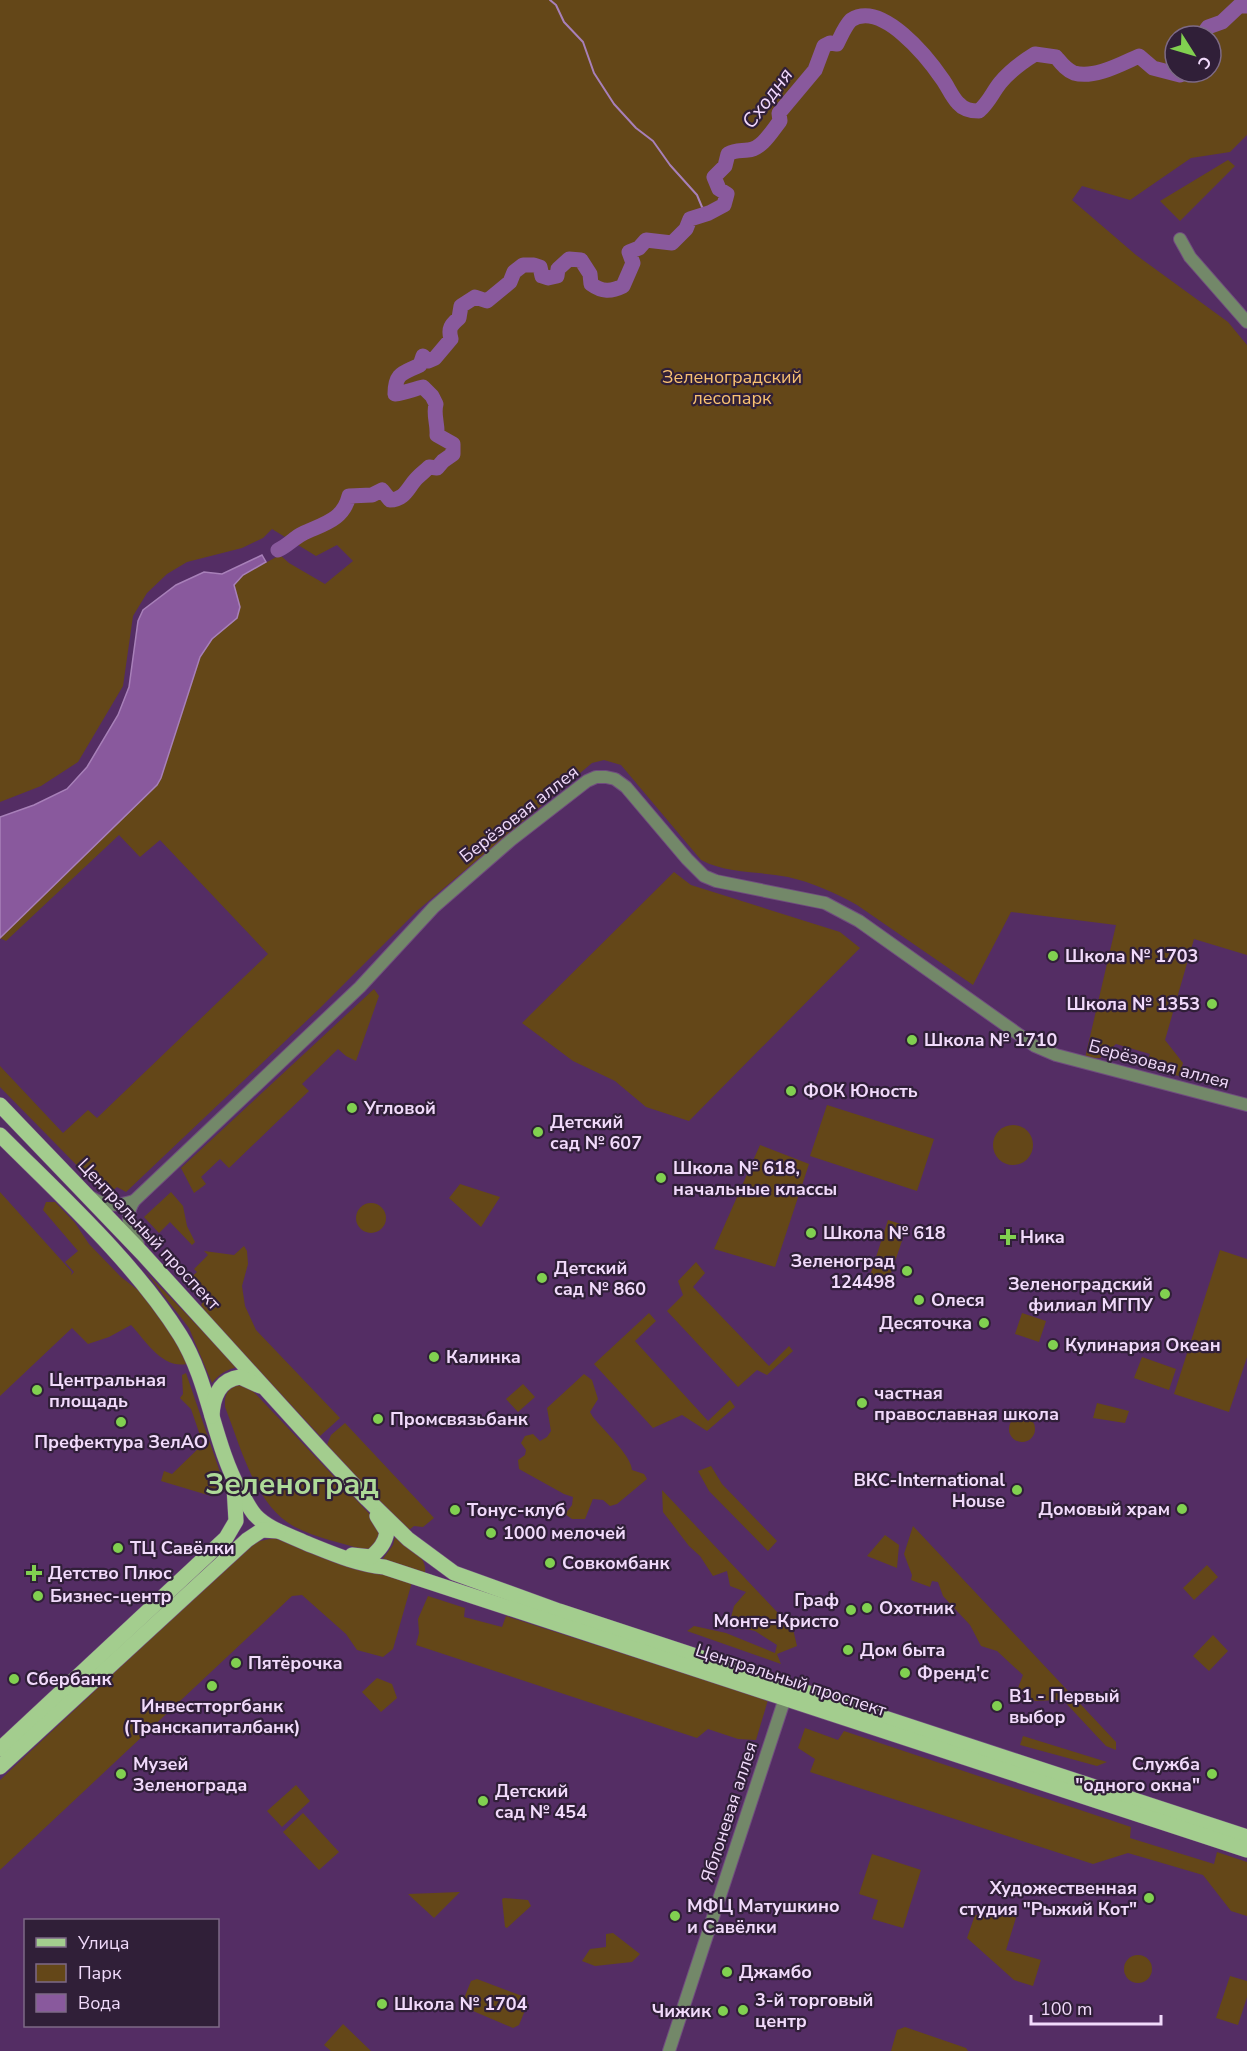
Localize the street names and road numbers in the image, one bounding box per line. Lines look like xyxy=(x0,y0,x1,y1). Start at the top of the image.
street label: Берёзовая аллея xyxy=(455,760,583,868)
street label: Берёзовая аллея xyxy=(1086,1034,1232,1094)
street label: Центральный проспект xyxy=(72,1153,226,1315)
street label: Центральный проспект xyxy=(692,1638,890,1722)
street label: Яблоневая аллея xyxy=(695,1739,763,1885)

